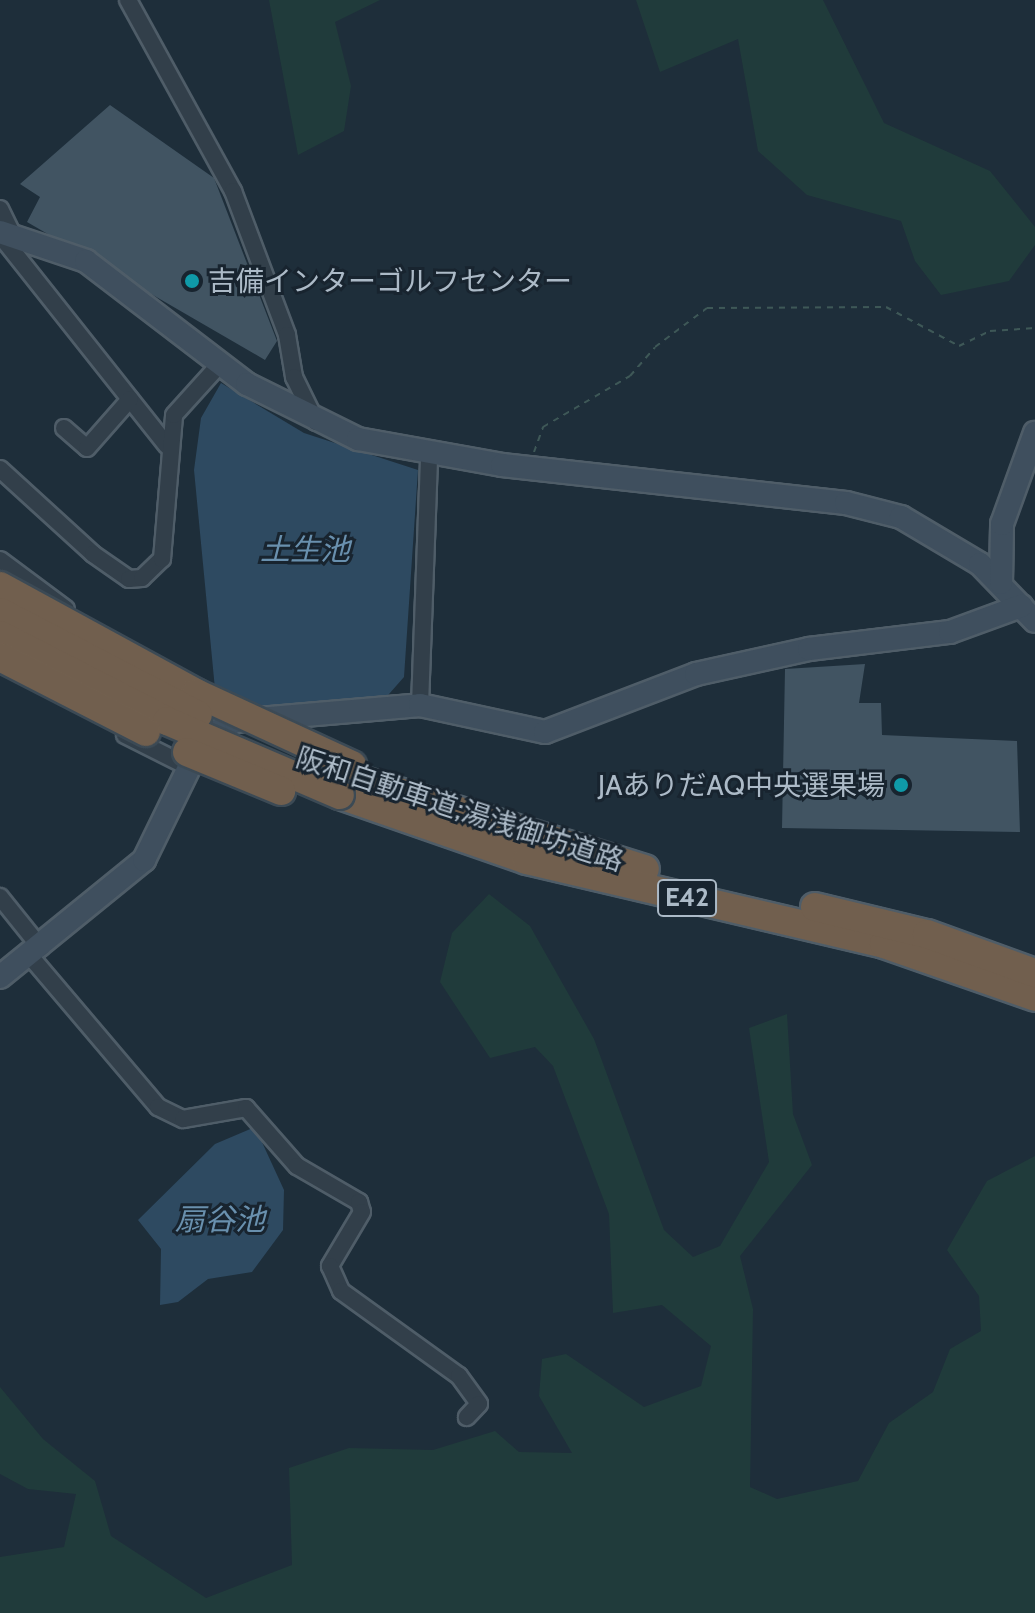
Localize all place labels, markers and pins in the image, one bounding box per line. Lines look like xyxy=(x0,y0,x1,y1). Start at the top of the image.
place label: 吉備インターゴルフセンター xyxy=(208,264,572,298)
marker: 吉備インターゴルフセンター xyxy=(183,272,201,290)
place label: JAありだAQ中央選果場 xyxy=(598,768,885,802)
marker: JAありだAQ中央選果場 xyxy=(892,776,910,794)

